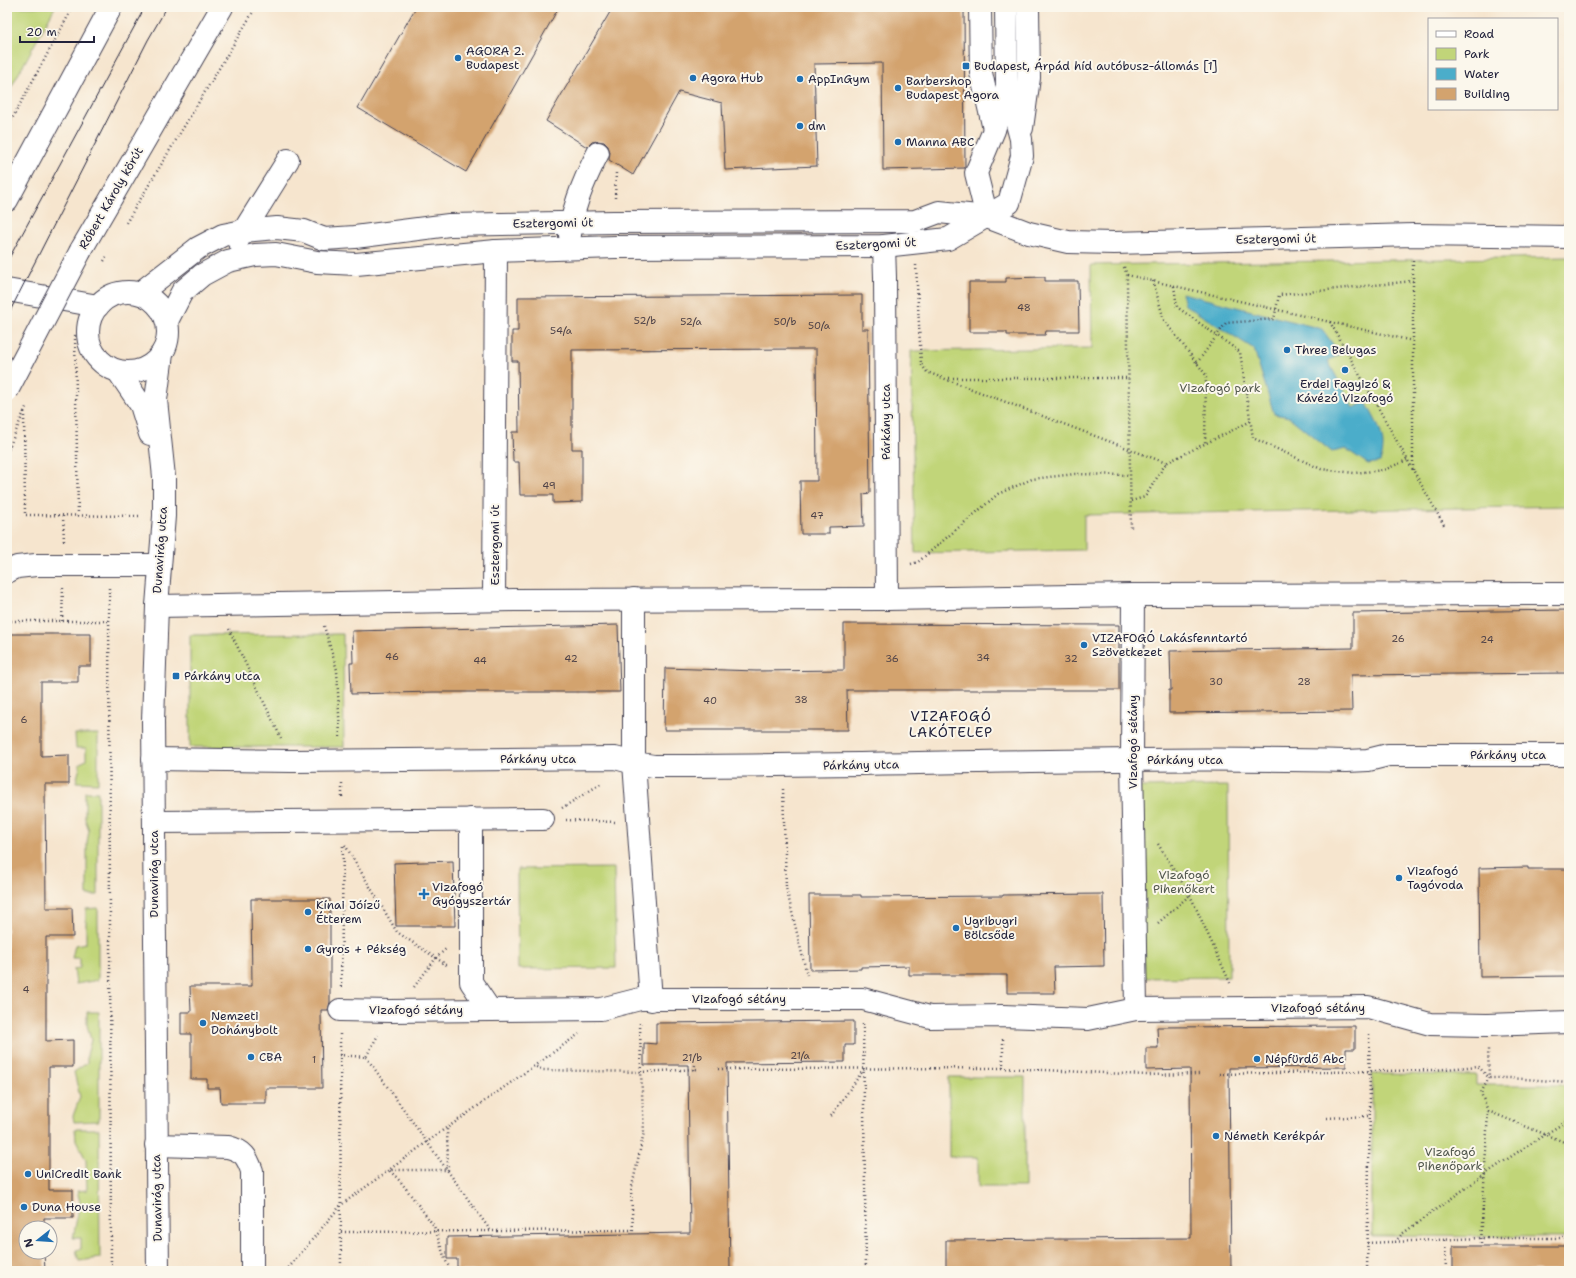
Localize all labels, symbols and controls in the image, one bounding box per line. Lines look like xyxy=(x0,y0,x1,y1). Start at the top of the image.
scale bar xyxy=(20,18,94,44)
legend xyxy=(1428,18,1558,110)
text: 20 m xyxy=(26,24,57,40)
text: Road xyxy=(1464,26,1495,42)
place label: AGORA 2. Budapest xyxy=(466,43,524,73)
text: Park xyxy=(1464,46,1490,62)
marker: AGORA 2. Budapest xyxy=(453,53,463,63)
place label: Budapest, Árpád híd autóbusz-állomás [1] xyxy=(974,58,1218,74)
marker: Budapest, Árpád híd autóbusz-állomás [1] xyxy=(961,61,971,71)
text: Water xyxy=(1464,66,1500,82)
place label: Agora Hub xyxy=(701,70,763,86)
place label: AppInGym xyxy=(808,71,870,87)
marker: Agora Hub xyxy=(688,73,698,83)
place label: Barbershop Budapest Agora xyxy=(906,73,999,103)
marker: AppInGym xyxy=(795,74,805,84)
marker: Barbershop Budapest Agora xyxy=(893,83,903,93)
text: Building xyxy=(1464,86,1510,102)
place label: dm xyxy=(808,118,826,134)
marker: dm xyxy=(795,121,805,131)
place label: Manna ABC xyxy=(906,134,974,150)
marker: Manna ABC xyxy=(893,137,903,147)
street label: Róbert Károly körút xyxy=(75,144,147,252)
street label: Esztergomi út xyxy=(512,214,594,232)
street label: Esztergomi út xyxy=(1235,230,1317,248)
street label: Esztergomi út xyxy=(835,234,917,254)
house number: 48 xyxy=(1017,301,1031,314)
house number: 52/b xyxy=(634,314,656,327)
house number: 52/a xyxy=(680,315,703,328)
house number: 50/b xyxy=(774,315,796,328)
house number: 50/a xyxy=(808,319,831,332)
house number: 54/a xyxy=(550,324,573,337)
place label: Three Belugas xyxy=(1295,342,1376,358)
marker: Three Belugas xyxy=(1282,345,1292,355)
marker: Erdei Fagyizó & Kávézó Vizafogó xyxy=(1340,365,1350,375)
place label: Erdei Fagyizó & Kávézó Vizafogó xyxy=(1297,376,1393,406)
park label: Vizafogó park xyxy=(1179,380,1261,396)
street label: Párkány utca xyxy=(878,383,894,460)
house number: 49 xyxy=(542,479,556,492)
street label: Dunavirág utca xyxy=(149,505,171,594)
street label: Esztergomi út xyxy=(487,505,503,585)
house number: 47 xyxy=(810,509,824,522)
place label: VIZAFOGÓ Lakásfenntartó Szövetkezet xyxy=(1092,630,1248,660)
house number: 26 xyxy=(1391,632,1405,645)
house number: 24 xyxy=(1480,633,1494,646)
marker: VIZAFOGÓ Lakásfenntartó Szövetkezet xyxy=(1079,640,1089,650)
house number: 46 xyxy=(385,650,399,663)
house number: 34 xyxy=(976,651,990,664)
house number: 42 xyxy=(564,652,578,665)
house number: 36 xyxy=(885,652,899,665)
house number: 32 xyxy=(1064,652,1078,665)
house number: 44 xyxy=(473,654,487,667)
place label: Párkány utca xyxy=(184,668,261,684)
marker: Párkány utca xyxy=(171,671,181,681)
house number: 30 xyxy=(1209,675,1223,688)
house number: 28 xyxy=(1297,675,1311,688)
house number: 38 xyxy=(794,693,808,706)
house number: 40 xyxy=(703,694,717,707)
street label: Vizafogó sétány xyxy=(1125,695,1141,789)
district label: VIZAFOGÓ LAKÓTELEP xyxy=(909,707,993,741)
house number: 6 xyxy=(21,713,28,726)
street label: Párkány utca xyxy=(1470,747,1547,763)
street label: Párkány utca xyxy=(500,751,577,767)
street label: Párkány utca xyxy=(1147,752,1224,768)
street label: Párkány utca xyxy=(823,756,900,774)
street label: Dunavirág utca xyxy=(146,830,162,918)
place label: Vizafogó Tagóvoda xyxy=(1407,863,1464,893)
park label: Vizafogó Pihenőkert xyxy=(1153,867,1215,897)
marker: Vizafogó Tagóvoda xyxy=(1394,873,1404,883)
place label: Vizafogó Gyógyszertár xyxy=(432,879,512,909)
marker: Vizafogó Gyógyszertár xyxy=(419,889,429,899)
place label: Kínai Jóízű Étterem xyxy=(316,897,380,927)
marker: Kínai Jóízű Étterem xyxy=(303,907,313,917)
place label: Ugribugri Bölcsőde xyxy=(964,913,1018,943)
marker: Ugribugri Bölcsőde xyxy=(951,923,961,933)
place label: Gyros + Pékség xyxy=(316,941,406,957)
marker: Gyros + Pékség xyxy=(303,944,313,954)
house number: 4 xyxy=(23,983,30,996)
street label: Vizafogó sétány xyxy=(692,991,786,1007)
street label: Vizafogó sétány xyxy=(1271,1000,1365,1016)
street label: Vizafogó sétány xyxy=(369,1002,463,1018)
place label: Nemzeti Dohánybolt xyxy=(211,1008,278,1038)
marker: Nemzeti Dohánybolt xyxy=(198,1018,208,1028)
place label: CBA xyxy=(259,1049,282,1065)
house number: 21/a xyxy=(790,1049,811,1062)
house number: 21/b xyxy=(682,1051,702,1064)
place label: Népfürdő Abc xyxy=(1265,1051,1344,1067)
marker: CBA xyxy=(246,1052,256,1062)
house number: 1 xyxy=(312,1053,316,1066)
marker: Népfürdő Abc xyxy=(1252,1054,1262,1064)
place label: Németh Kerékpár xyxy=(1224,1128,1326,1144)
marker: Németh Kerékpár xyxy=(1211,1131,1221,1141)
park label: Vizafogó Pihenőpark xyxy=(1418,1144,1483,1174)
street label: Dunavirág utca xyxy=(148,1154,166,1242)
place label: UniCredit Bank xyxy=(36,1166,122,1182)
marker: UniCredit Bank xyxy=(23,1169,33,1179)
place label: Duna House xyxy=(32,1199,101,1215)
marker: Duna House xyxy=(19,1202,29,1212)
north arrow xyxy=(18,1220,58,1260)
text: N xyxy=(20,1236,37,1249)

